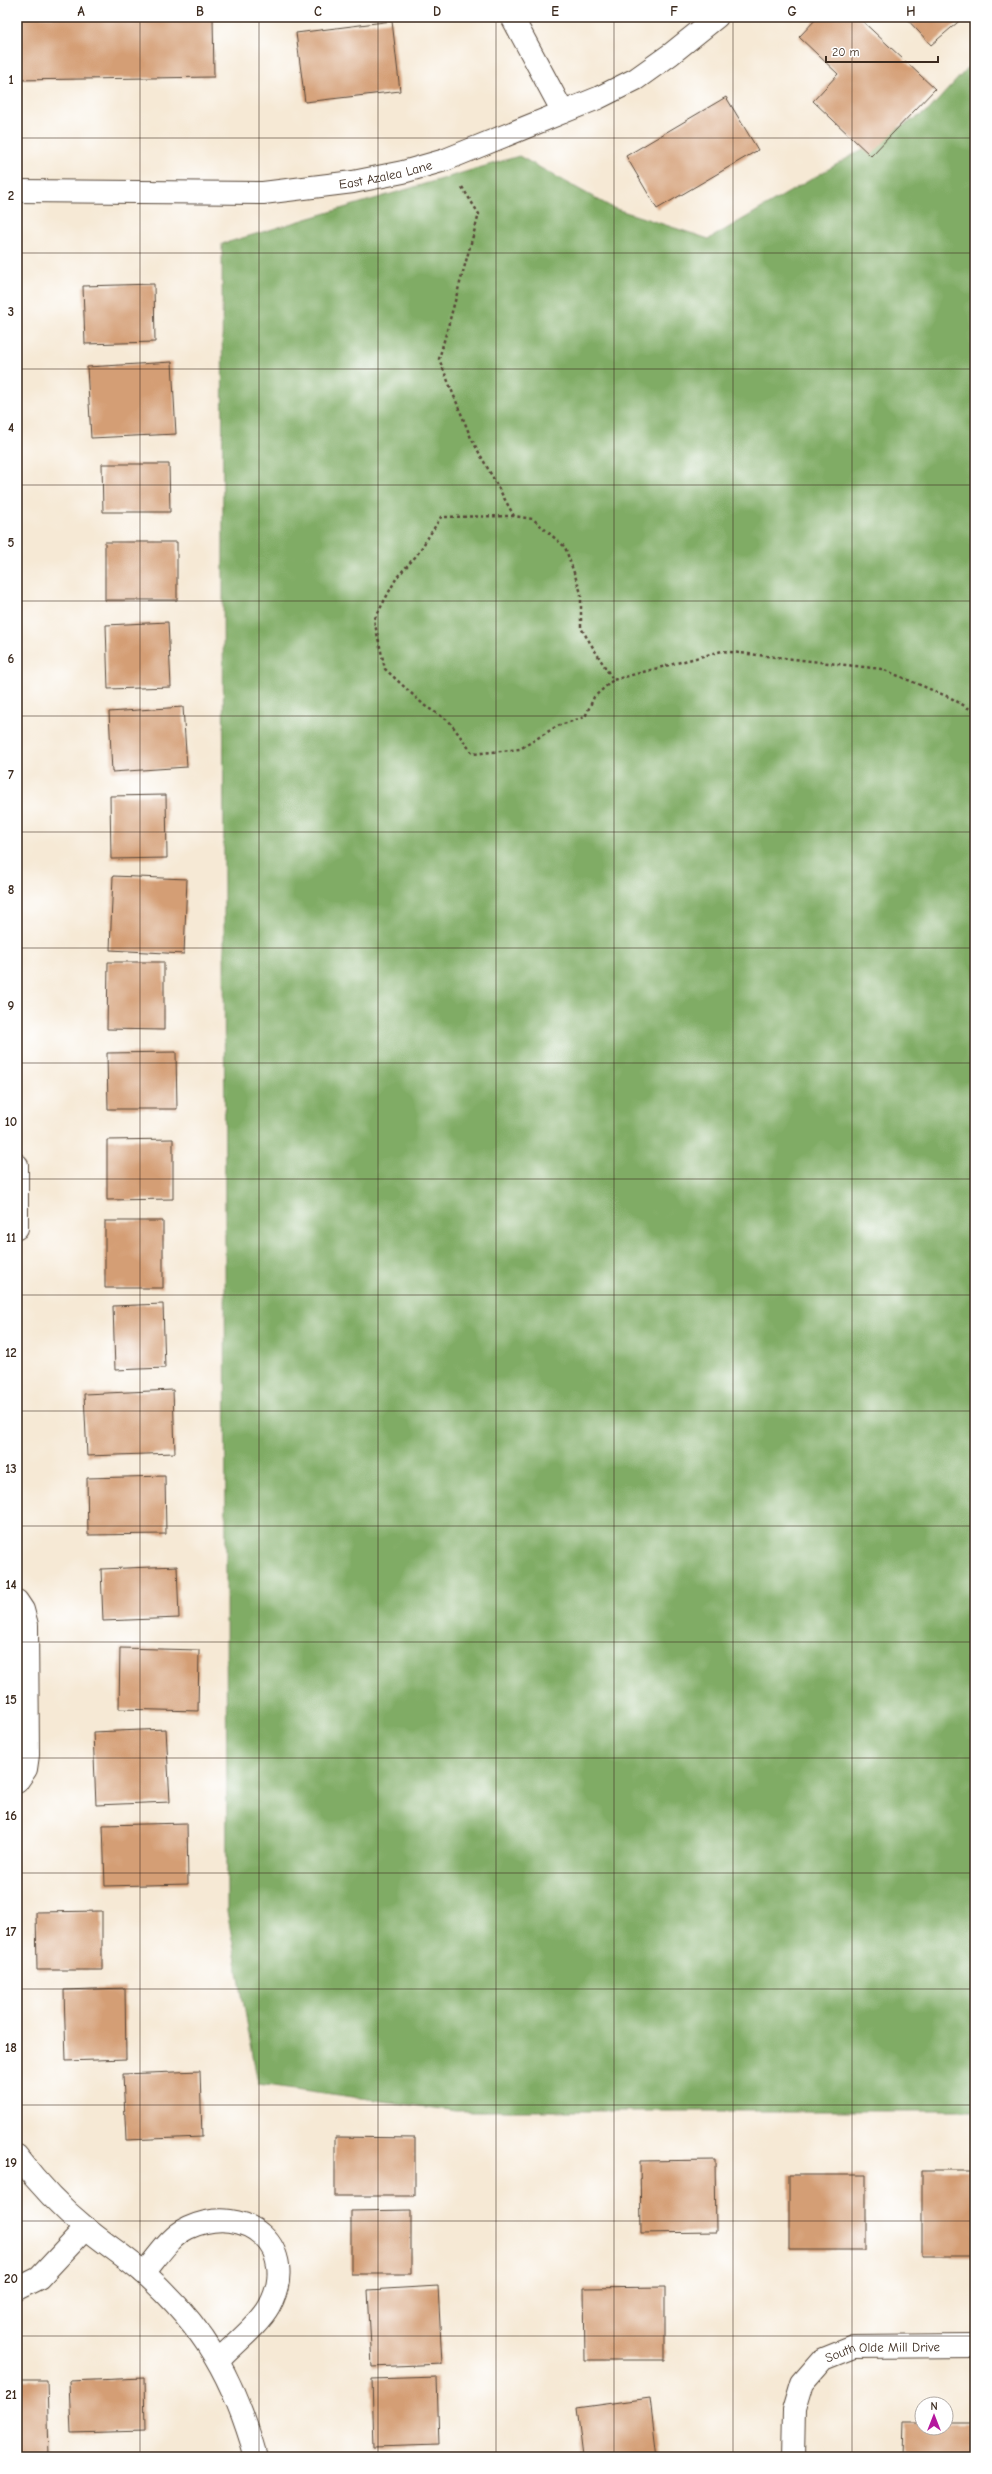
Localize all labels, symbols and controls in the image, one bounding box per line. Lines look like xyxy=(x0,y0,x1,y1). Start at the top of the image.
text: A xyxy=(77,4,85,19)
text: B xyxy=(196,4,204,19)
text: C xyxy=(314,4,322,19)
text: D xyxy=(433,4,441,19)
text: E xyxy=(551,4,559,19)
text: F xyxy=(670,4,678,19)
text: G xyxy=(787,4,797,19)
text: H xyxy=(906,4,916,19)
scale bar xyxy=(826,38,938,64)
text: 20 m xyxy=(832,45,860,59)
text: 1 xyxy=(8,72,14,87)
street label: East Azalea Lane xyxy=(338,156,434,191)
text: 2 xyxy=(8,188,14,203)
text: 3 xyxy=(8,304,14,319)
text: 4 xyxy=(8,420,14,435)
text: 5 xyxy=(8,535,15,550)
text: 6 xyxy=(8,651,15,666)
text: 7 xyxy=(8,767,14,782)
text: 8 xyxy=(8,882,14,897)
text: 9 xyxy=(8,998,15,1013)
text: 10 xyxy=(5,1114,17,1129)
text: 11 xyxy=(6,1230,16,1245)
text: 12 xyxy=(5,1345,17,1360)
text: 13 xyxy=(5,1461,17,1476)
text: 14 xyxy=(5,1577,17,1592)
text: 15 xyxy=(5,1692,17,1707)
text: 16 xyxy=(5,1808,17,1823)
text: 17 xyxy=(6,1924,17,1939)
text: 18 xyxy=(5,2040,17,2055)
text: 19 xyxy=(5,2155,17,2170)
text: 20 xyxy=(4,2271,18,2286)
street label: South Olde Mill Drive xyxy=(823,2339,941,2365)
text: 21 xyxy=(5,2387,17,2402)
north arrow xyxy=(914,2396,954,2436)
text: N xyxy=(930,2400,938,2413)

